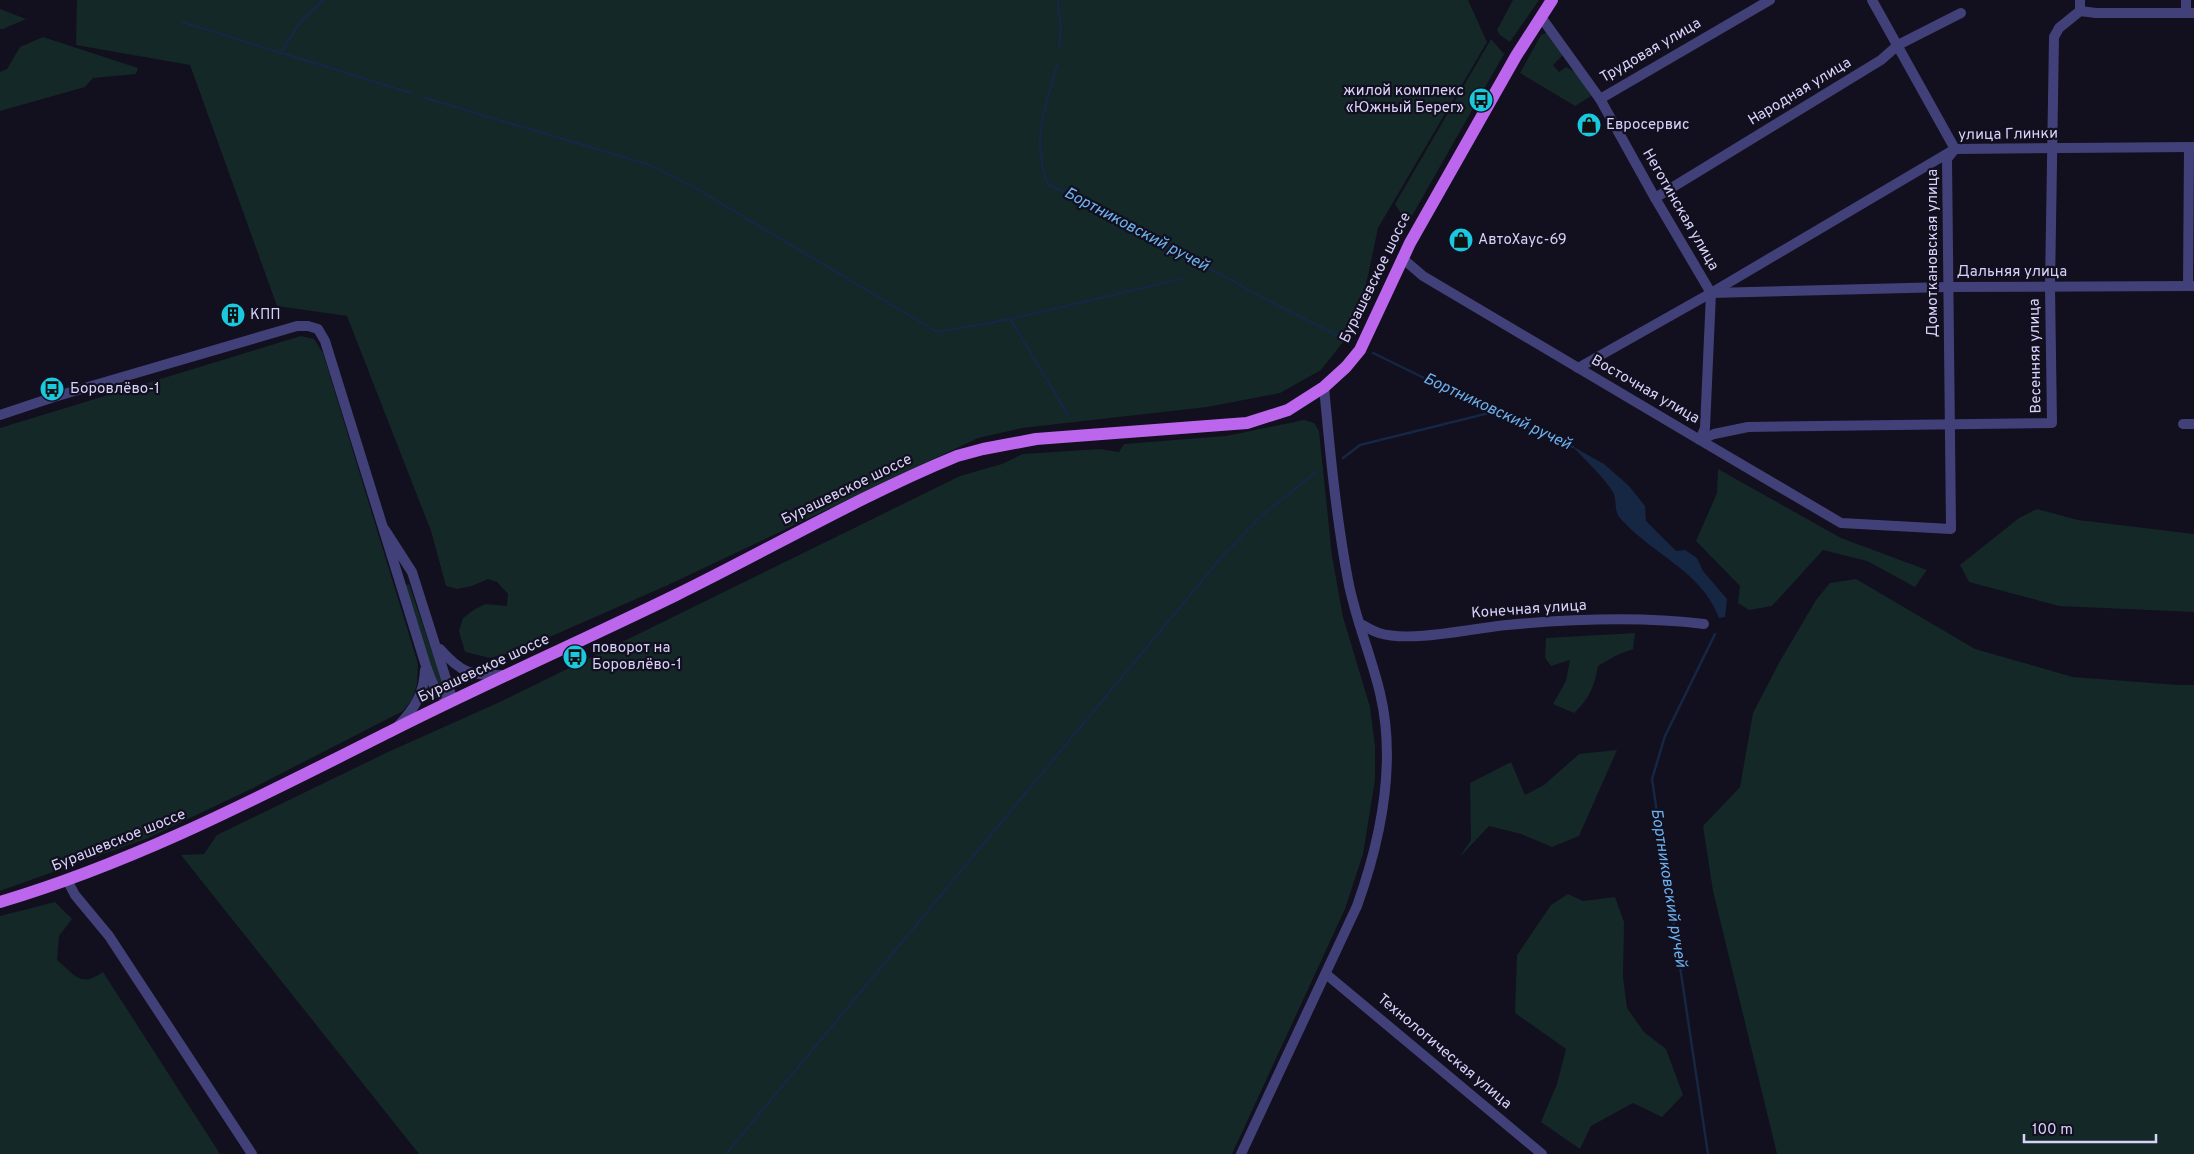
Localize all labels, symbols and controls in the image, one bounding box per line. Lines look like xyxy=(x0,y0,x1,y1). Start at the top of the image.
street label: Трудовая улица xyxy=(1597,14,1705,88)
street label: Народная улица xyxy=(1745,54,1855,130)
place label: жилой комплекс «Южный Берег» xyxy=(1343,82,1464,118)
bus stop icon: жилой комплекс «Южный Берег» xyxy=(1468,87,1494,113)
shop icon: Евросервис xyxy=(1576,112,1602,138)
place label: Евросервис xyxy=(1606,116,1689,135)
street label: улица Глинки xyxy=(1958,125,2058,145)
street label: Неготинская улица xyxy=(1637,146,1723,274)
street label: Домоткановская улица xyxy=(1924,169,1943,337)
water label: Бортниковский ручей xyxy=(1060,183,1212,277)
street label: Бурашевское шоссе xyxy=(1336,210,1416,346)
shop icon: АвтоХаус-69 xyxy=(1448,227,1474,253)
place label: АвтоХаус-69 xyxy=(1478,231,1567,250)
street label: Дальняя улица xyxy=(1957,263,2067,282)
street label: Весенняя улица xyxy=(2025,298,2047,414)
building icon: КПП xyxy=(220,302,246,328)
place label: КПП xyxy=(250,306,281,325)
street label: Восточная улица xyxy=(1587,351,1703,429)
water label: Бортниковский ручей xyxy=(1420,369,1575,455)
bus stop icon: Боровлёво-1 xyxy=(39,376,65,402)
place label: Боровлёво-1 xyxy=(70,380,160,399)
street label: Бурашевское шоссе xyxy=(779,450,915,530)
street label: Конечная улица xyxy=(1471,596,1587,624)
street label: Бурашевское шоссе xyxy=(415,630,553,708)
place label: поворот на Боровлёво-1 xyxy=(592,639,682,675)
bus stop icon: поворот на Боровлёво-1 xyxy=(562,644,588,670)
street label: Бурашевское шоссе xyxy=(49,805,189,877)
water label: Бортниковский ручей xyxy=(1646,807,1691,970)
street label: Технологическая улица xyxy=(1373,990,1515,1114)
scale bar xyxy=(2024,1112,2156,1144)
text: 100 m xyxy=(2032,1121,2073,1140)

